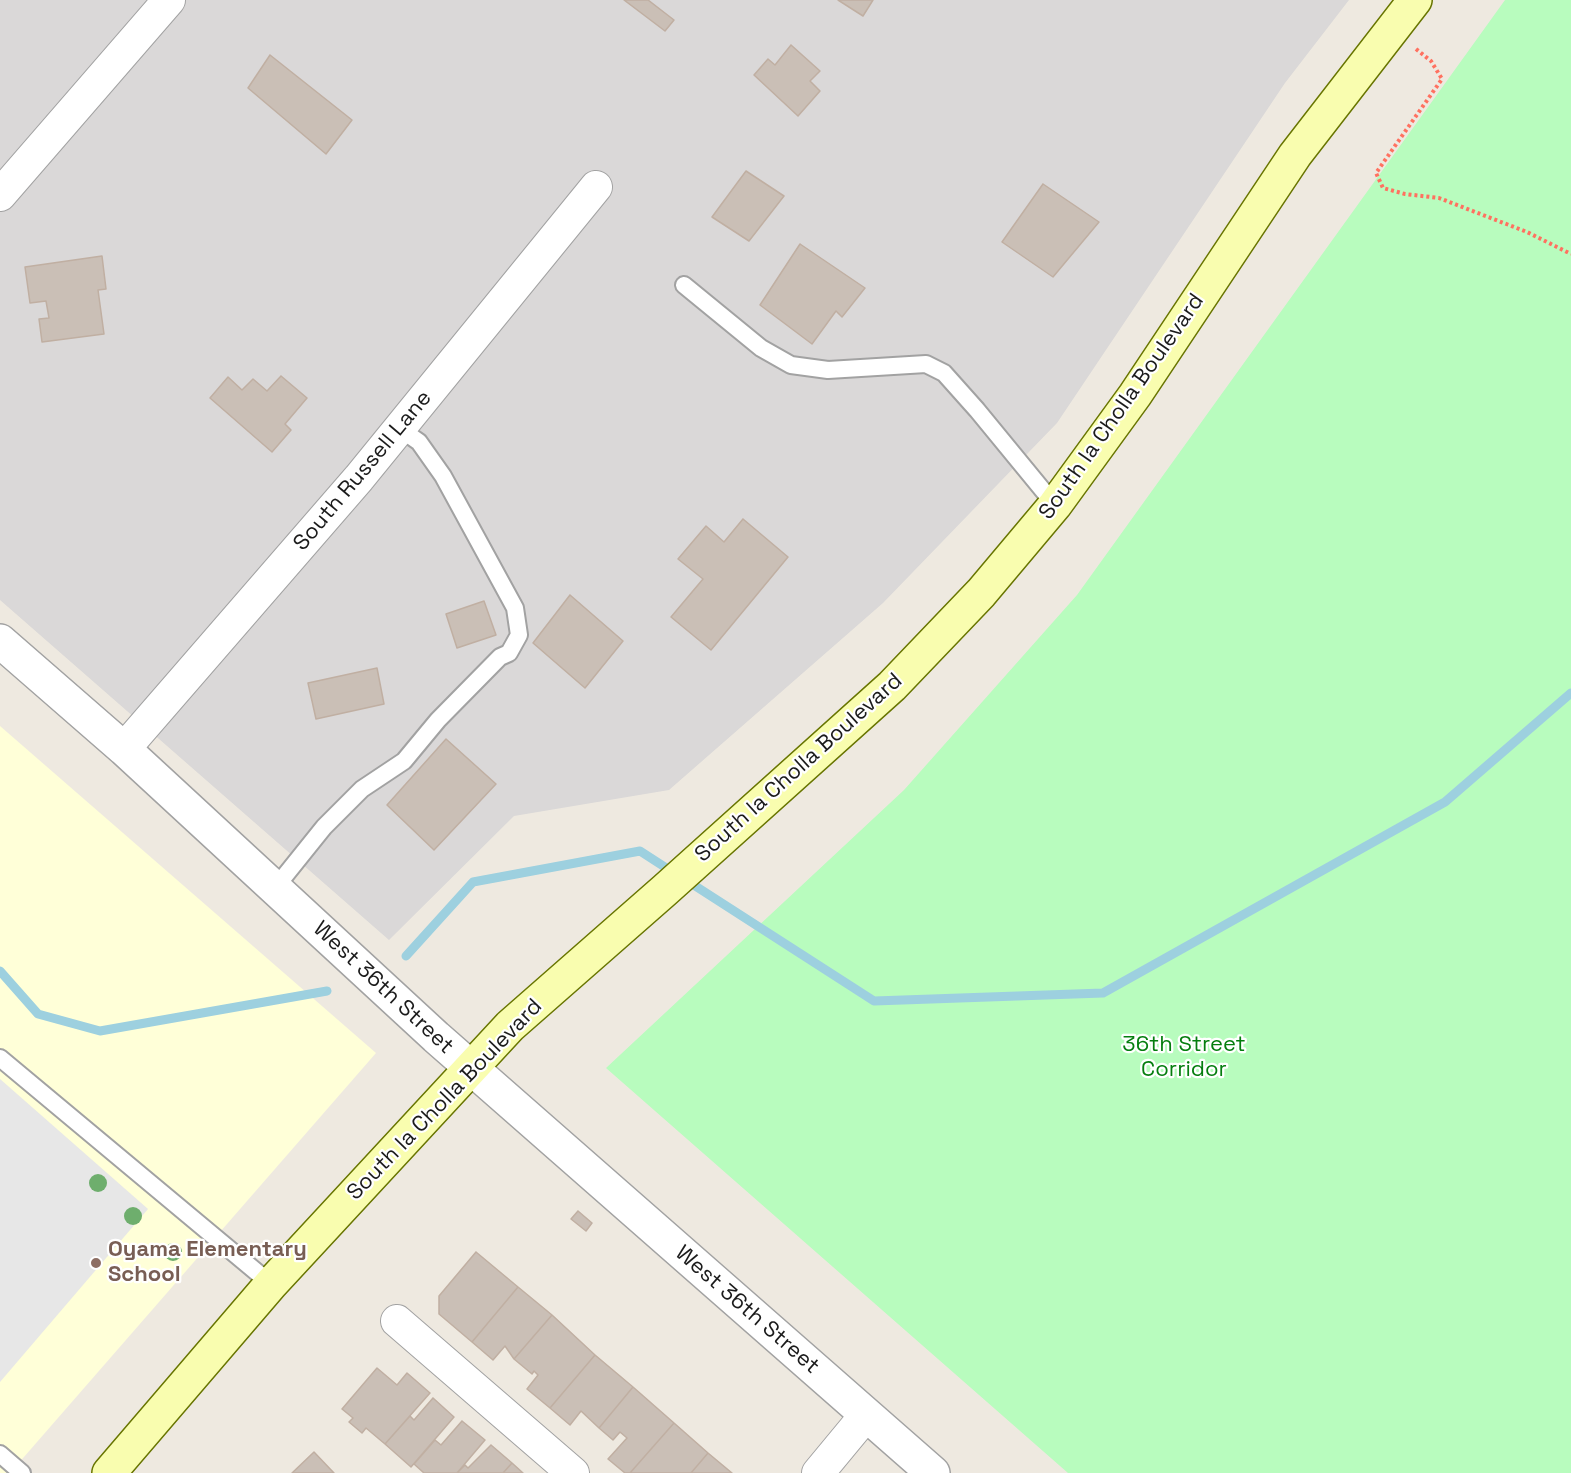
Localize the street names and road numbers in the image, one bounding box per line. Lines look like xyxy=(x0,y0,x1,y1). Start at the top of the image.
street label: South la Cholla Boulevard xyxy=(1034,289,1210,525)
street label: South Russell Lane xyxy=(288,386,438,556)
street label: South la Cholla Boulevard xyxy=(690,668,908,868)
street label: West 36th Street xyxy=(307,916,459,1060)
street label: South la Cholla Boulevard xyxy=(342,994,548,1206)
street label: West 36th Street xyxy=(670,1240,824,1380)

